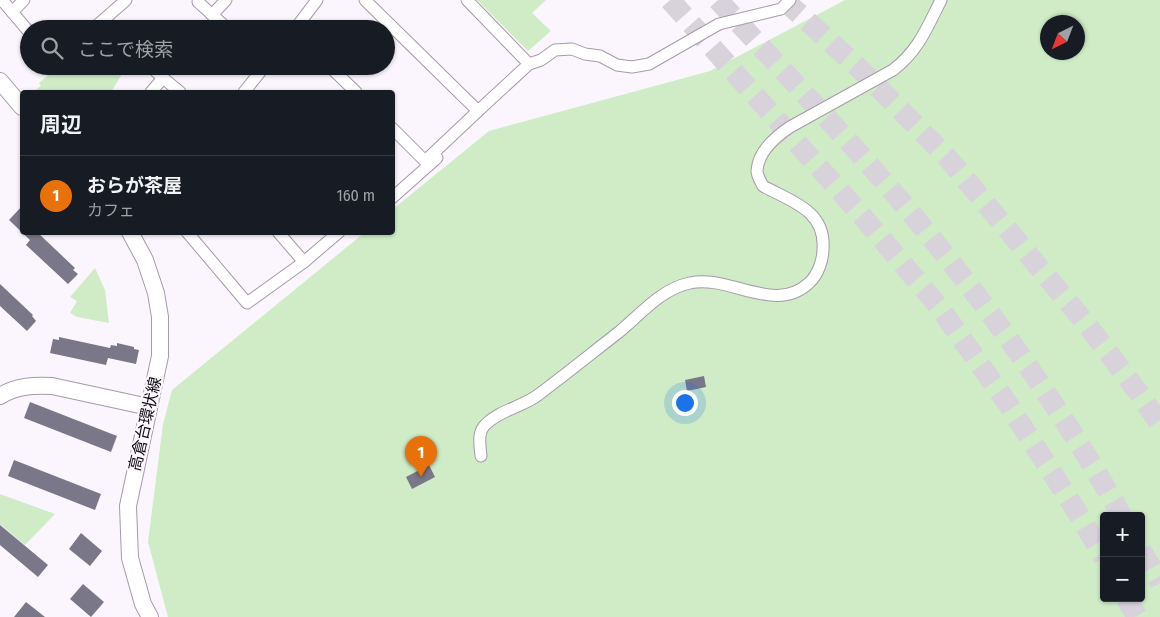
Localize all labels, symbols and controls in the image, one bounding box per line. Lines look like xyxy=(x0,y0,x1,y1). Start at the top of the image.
north arrow xyxy=(1040,15,1085,60)
search box xyxy=(20,20,395,75)
icon: search xyxy=(38,34,66,62)
text: ここで検索 xyxy=(78,38,173,61)
text: 周辺 xyxy=(40,112,82,138)
text: おらが茶屋 xyxy=(87,174,182,197)
text: 1 xyxy=(53,186,59,205)
text: 160 m xyxy=(336,186,375,205)
text: カフェ xyxy=(87,201,135,220)
street label: 高倉台環状線 xyxy=(125,375,165,473)
your location xyxy=(672,390,698,416)
pin: 1 xyxy=(405,436,437,477)
map controls xyxy=(1100,512,1145,602)
button: + xyxy=(1100,512,1145,557)
button: − xyxy=(1100,557,1145,602)

